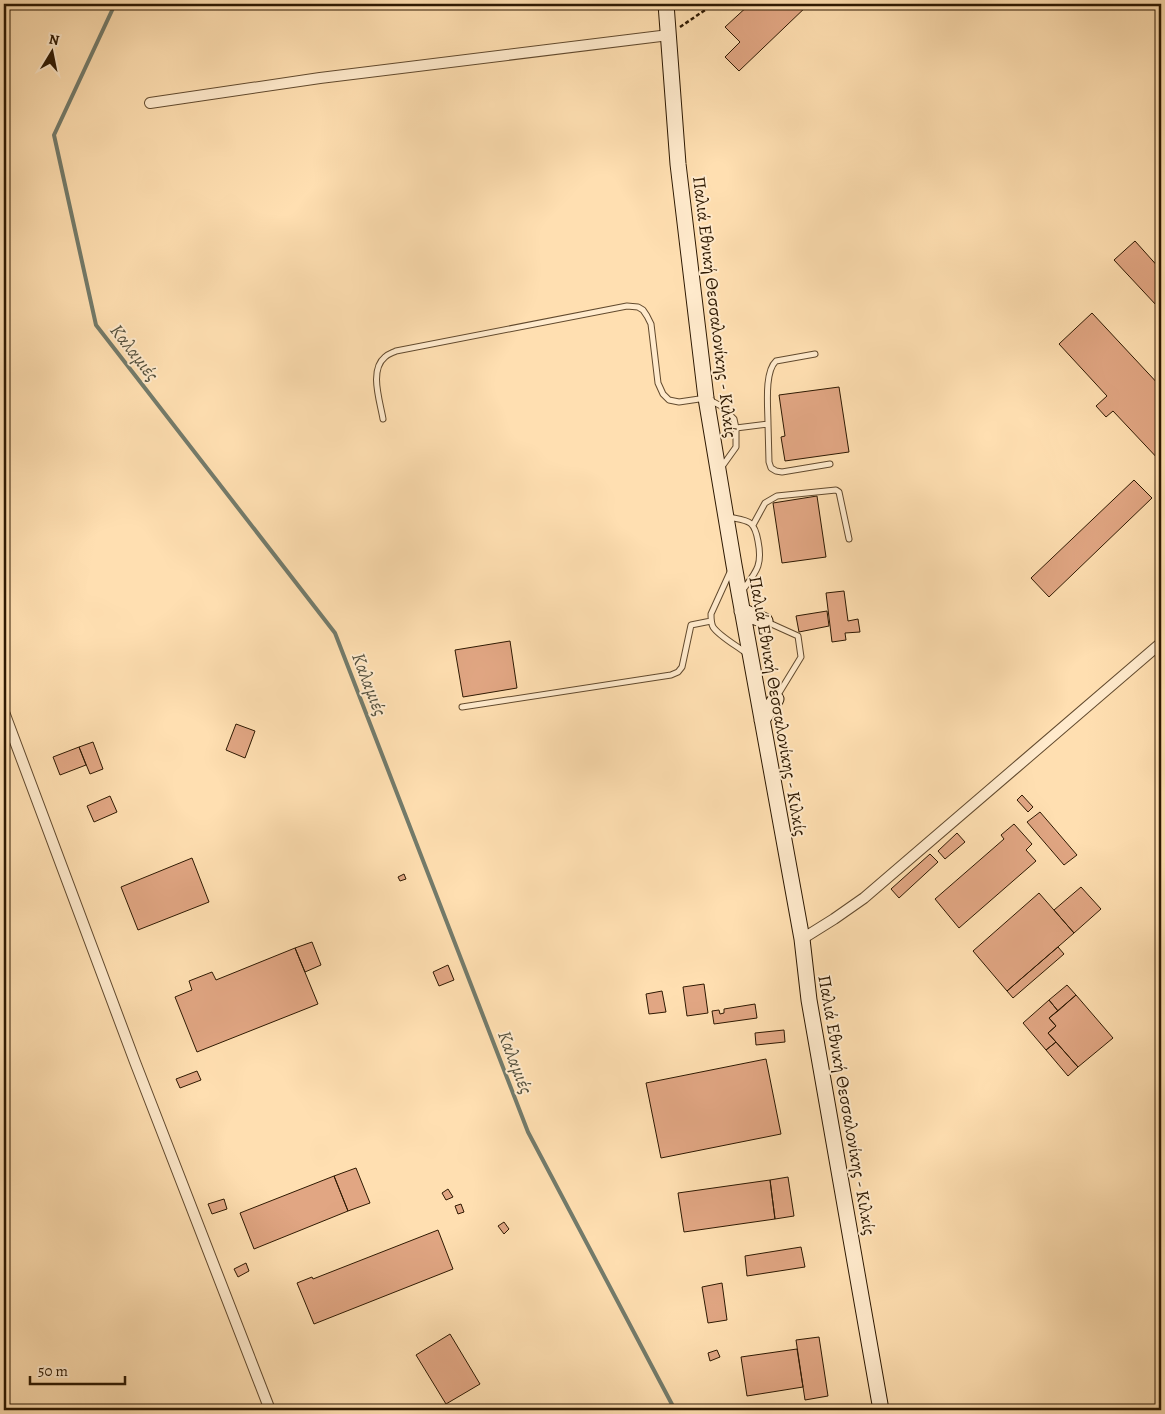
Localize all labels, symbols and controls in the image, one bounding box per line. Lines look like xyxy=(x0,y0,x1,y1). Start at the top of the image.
north arrow xyxy=(28,28,78,78)
text: N xyxy=(47,29,61,50)
street label: Παλιά Εθνική Θεσσαλονίκης - Κιλκίς xyxy=(687,175,743,439)
water label: Καλαμιές xyxy=(104,319,165,387)
street label: Παλιά Εθνική Θεσσαλονίκης - Κιλκίς xyxy=(743,574,813,838)
water label: Καλαμιές xyxy=(345,649,393,720)
street label: Παλιά Εθνική Θεσσαλονίκης - Κιλκίς xyxy=(812,973,882,1237)
water label: Καλαμιές xyxy=(491,1027,539,1098)
scale bar xyxy=(30,1354,125,1386)
text: 50 m xyxy=(38,1361,68,1381)

